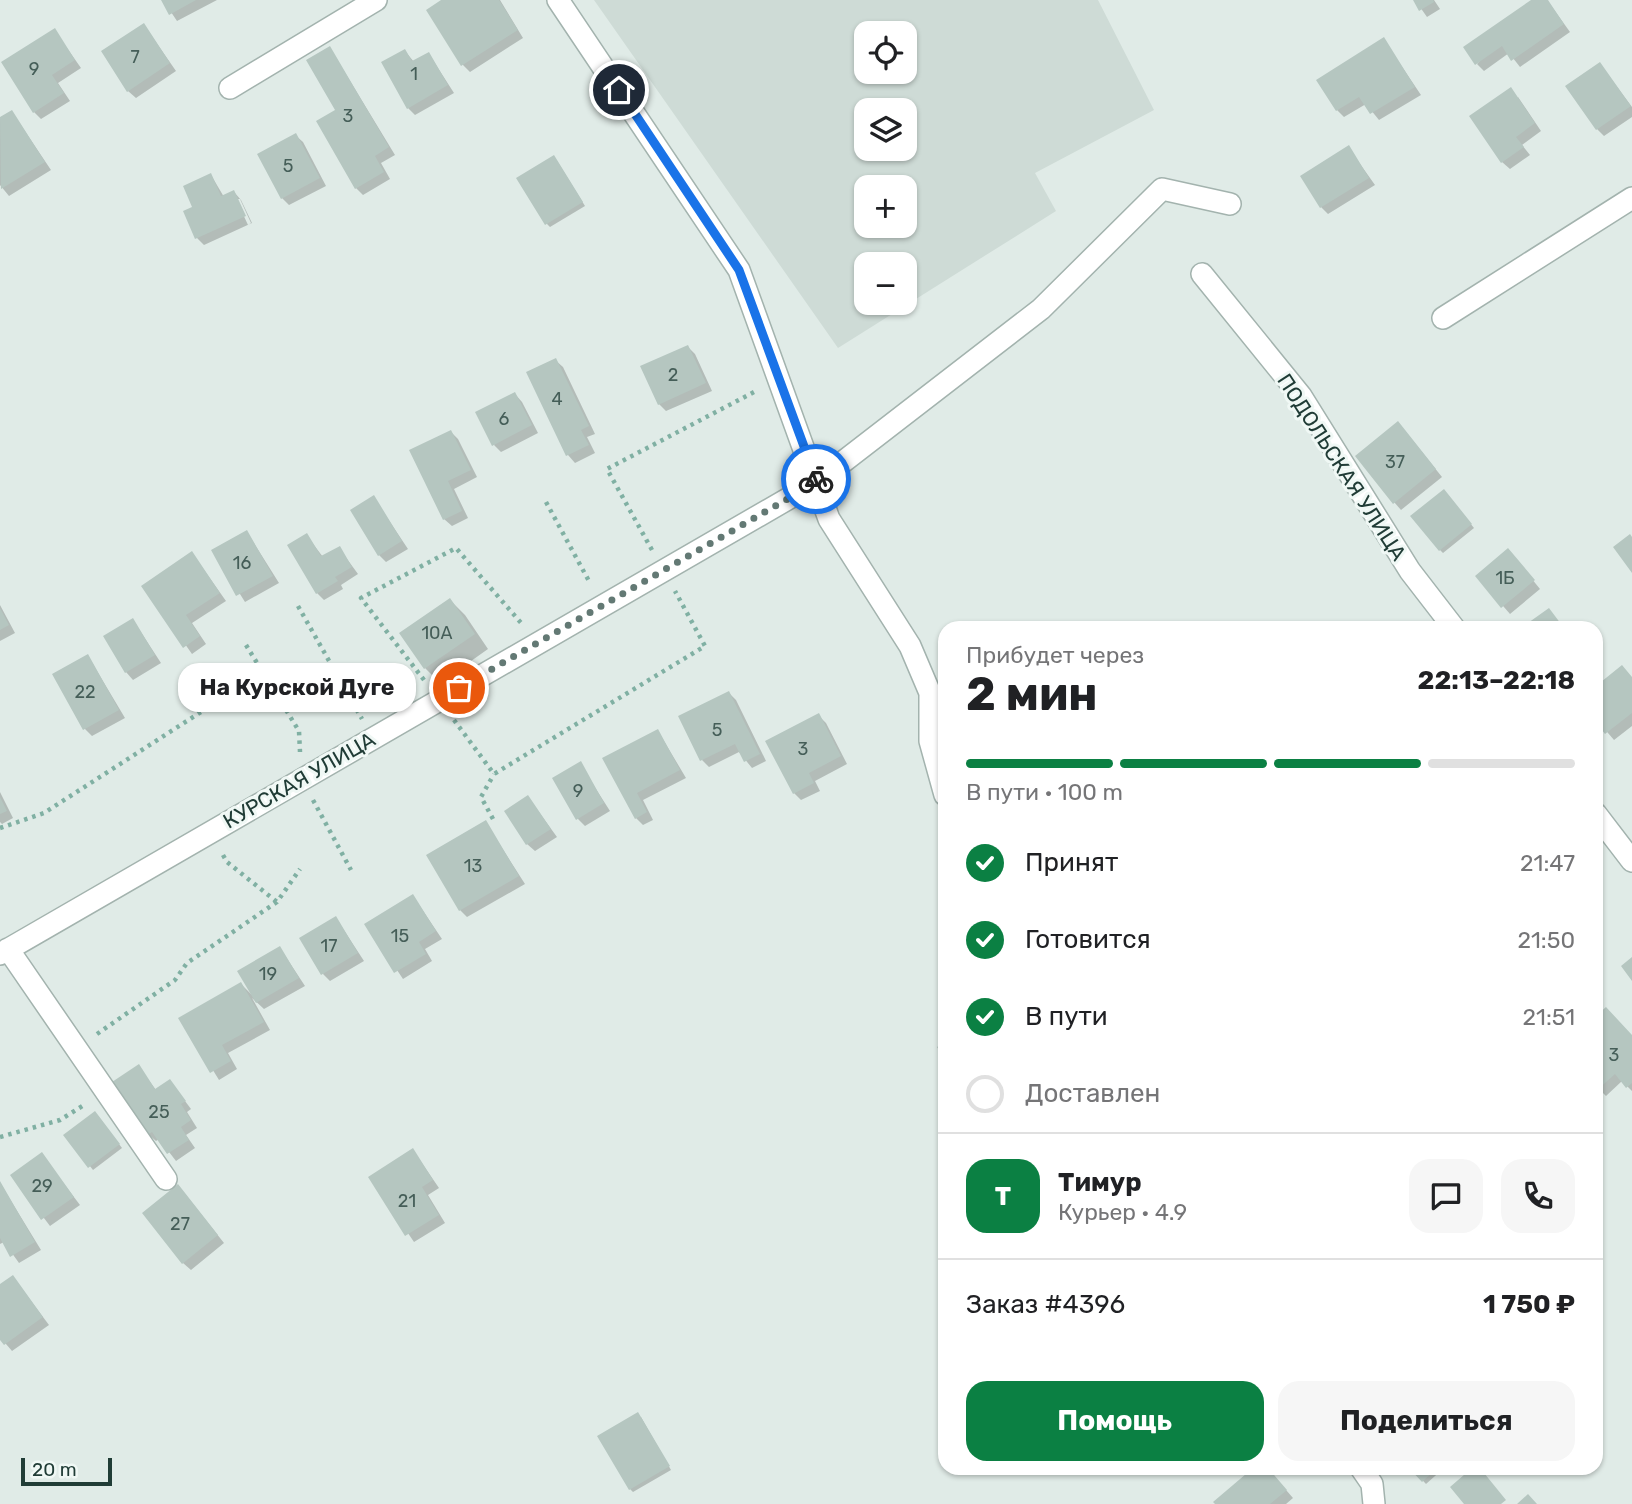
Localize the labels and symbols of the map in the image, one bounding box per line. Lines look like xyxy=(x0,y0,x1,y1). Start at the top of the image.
house number: 7 xyxy=(130,46,140,68)
house number: 9 xyxy=(29,58,39,80)
pin xyxy=(589,60,649,120)
house number: 1 xyxy=(410,63,418,85)
house number: 3 xyxy=(343,105,353,127)
house number: 5 xyxy=(283,155,293,177)
house number: 2 xyxy=(668,364,678,386)
street label: ПОДОЛЬСКАЯ УЛИЦА xyxy=(1272,369,1412,565)
house number: 4 xyxy=(551,388,563,410)
house number: 6 xyxy=(499,408,510,430)
courier xyxy=(781,444,851,514)
house number: 37 xyxy=(1385,451,1405,473)
house number: 16 xyxy=(233,552,251,574)
house number: 1Б xyxy=(1495,567,1515,589)
house number: 10А xyxy=(421,622,453,644)
pin xyxy=(429,658,489,718)
callout: На Курской Дуге xyxy=(179,664,417,712)
house number: 22 xyxy=(74,681,96,703)
house number: 5 xyxy=(712,719,722,741)
street label: КУРСКАЯ УЛИЦА xyxy=(219,726,379,834)
house number: 3 xyxy=(798,738,808,760)
house number: 9 xyxy=(573,780,583,802)
house number: 13 xyxy=(464,855,482,877)
house number: 15 xyxy=(391,925,409,947)
house number: 17 xyxy=(321,935,337,957)
house number: 19 xyxy=(259,963,277,985)
house number: 3 xyxy=(1609,1044,1619,1066)
house number: 25 xyxy=(148,1101,170,1123)
house number: 29 xyxy=(31,1175,53,1197)
house number: 21 xyxy=(398,1190,416,1212)
house number: 27 xyxy=(170,1213,190,1235)
scale bar xyxy=(21,1455,112,1487)

